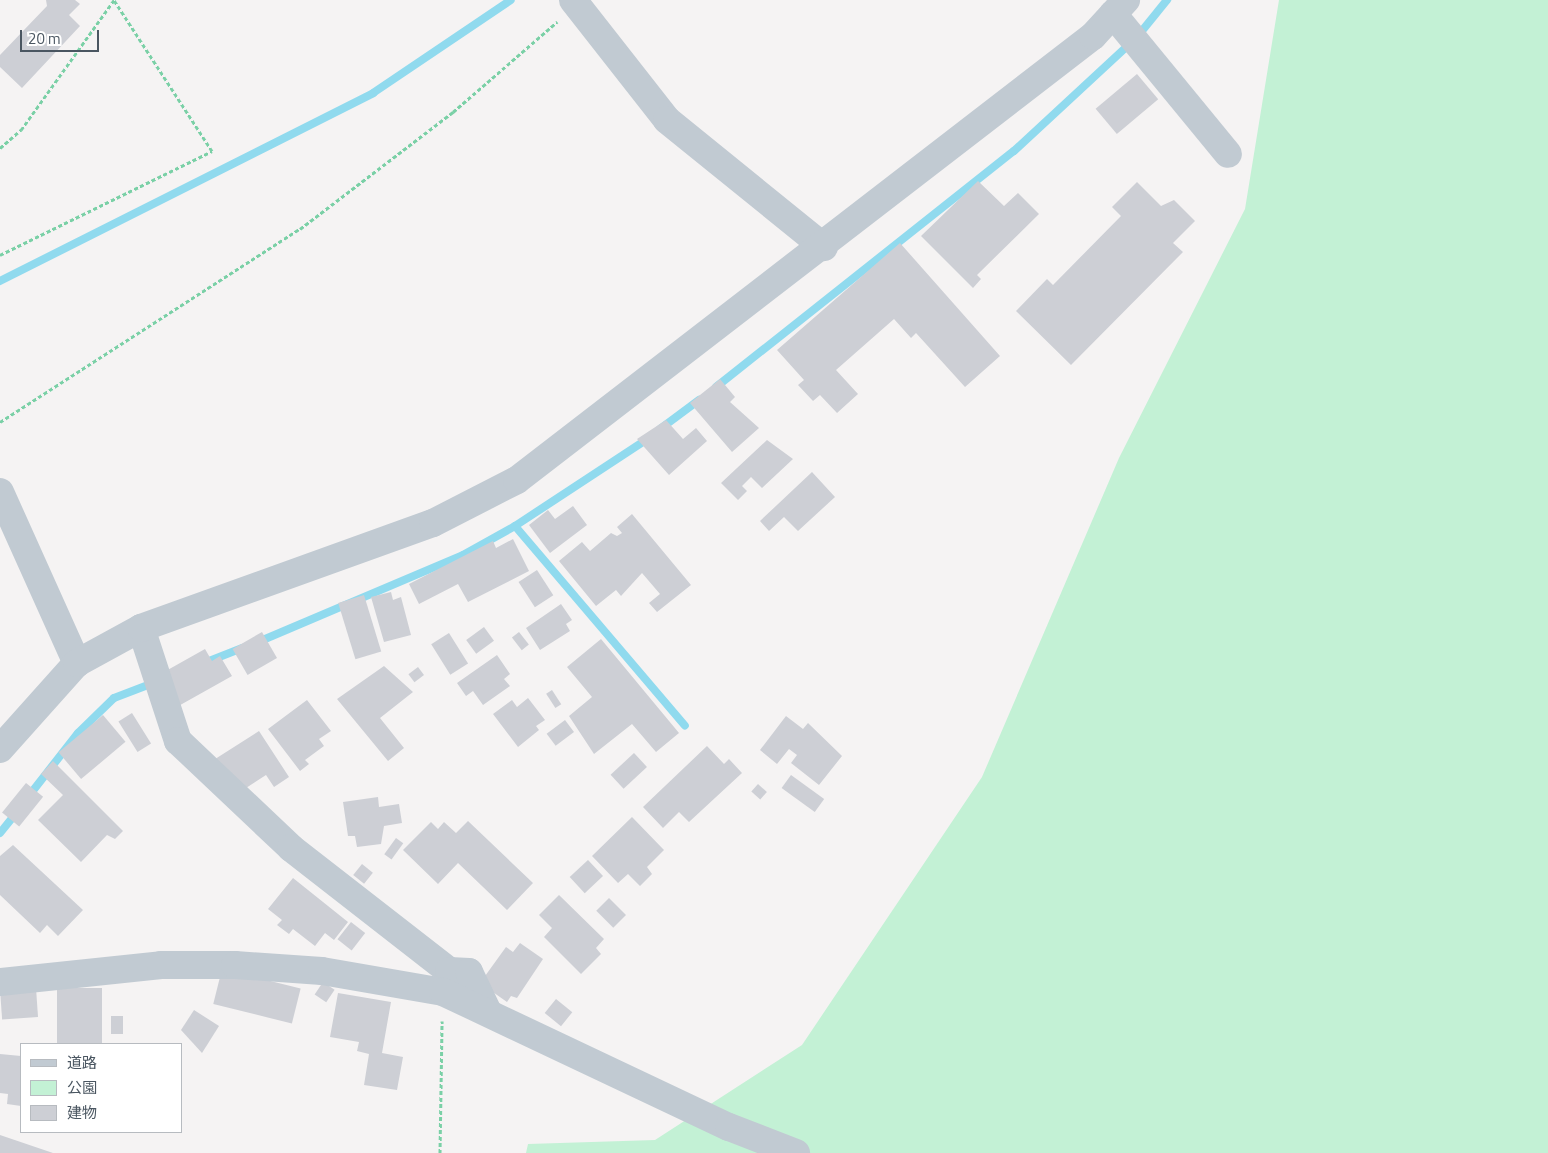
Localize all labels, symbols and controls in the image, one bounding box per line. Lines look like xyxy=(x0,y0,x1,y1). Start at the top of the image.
scale bar xyxy=(22,20,101,52)
text: 20 m xyxy=(28,27,61,50)
legend xyxy=(20,1043,182,1133)
text: 道路 xyxy=(67,1051,97,1074)
text: 公園 xyxy=(67,1076,97,1099)
text: 建物 xyxy=(67,1101,97,1124)

